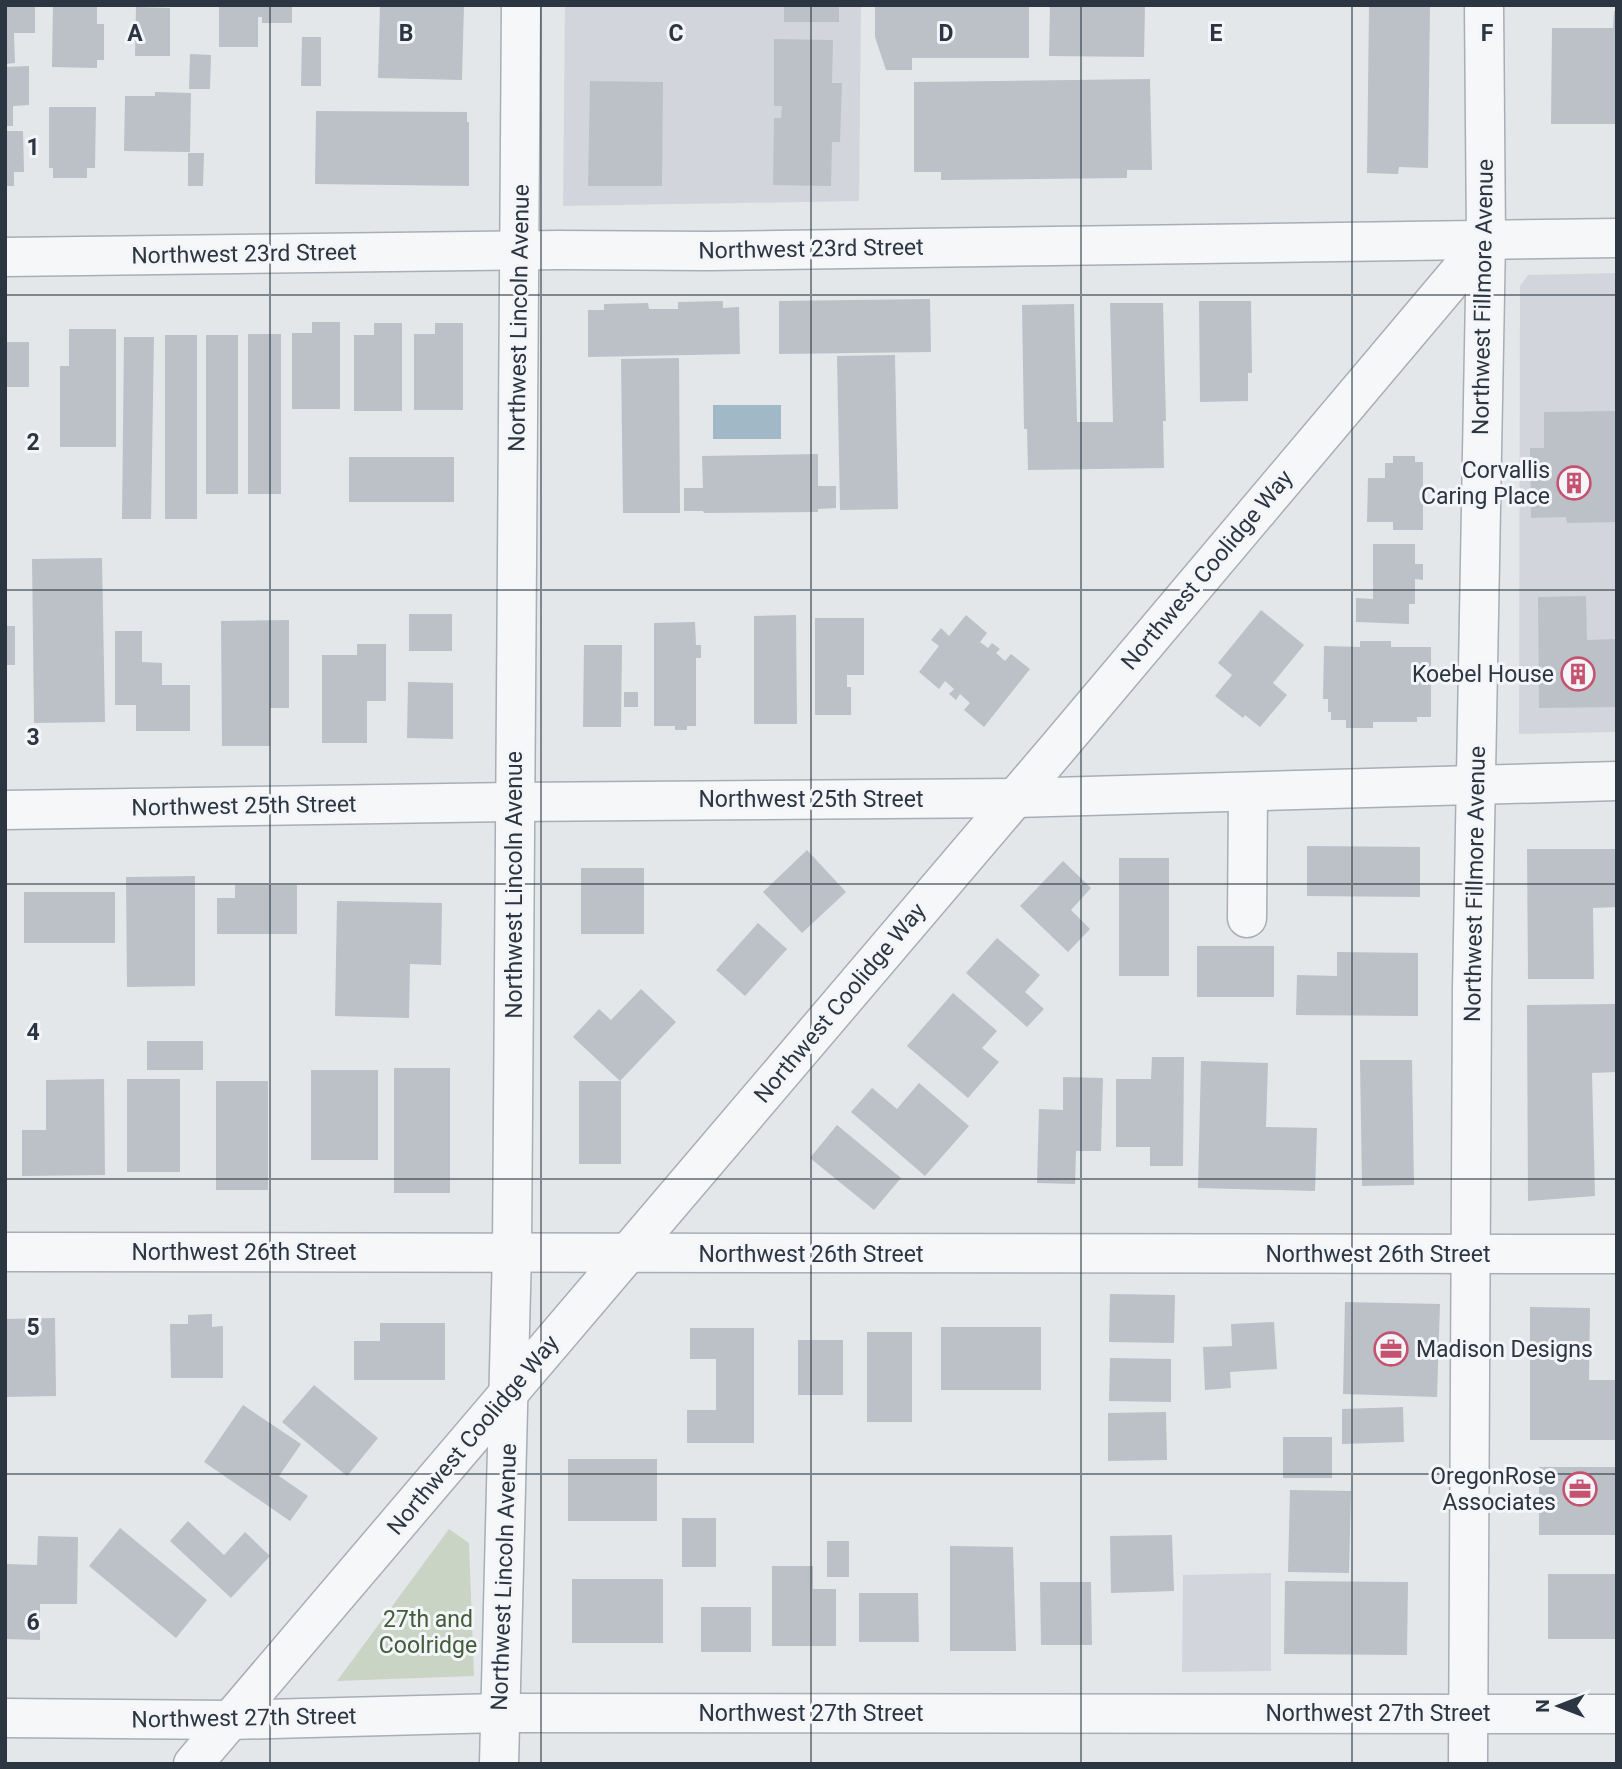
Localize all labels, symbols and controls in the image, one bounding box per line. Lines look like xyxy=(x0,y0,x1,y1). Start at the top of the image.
text: A xyxy=(127,20,143,47)
text: B xyxy=(399,20,413,47)
text: C xyxy=(668,20,684,47)
text: D xyxy=(939,20,953,47)
text: E xyxy=(1210,20,1223,47)
text: F xyxy=(1481,20,1494,47)
text: 1 xyxy=(26,134,40,161)
street label: Northwest Fillmore Avenue xyxy=(1467,159,1499,435)
street label: Northwest Lincoln Avenue xyxy=(503,184,535,452)
street label: Northwest 23rd Street xyxy=(698,234,924,264)
street label: Northwest 23rd Street xyxy=(131,239,357,269)
text: 2 xyxy=(26,429,40,456)
place label: Corvallis Caring Place xyxy=(1421,457,1550,510)
building icon: Corvallis Caring Place xyxy=(1555,464,1593,502)
street label: Northwest Coolidge Way xyxy=(1116,465,1298,675)
building icon: Koebel House xyxy=(1559,655,1597,693)
place label: Koebel House xyxy=(1412,661,1554,688)
text: 3 xyxy=(26,724,40,751)
street label: Northwest Fillmore Avenue xyxy=(1459,746,1491,1022)
street label: Northwest Lincoln Avenue xyxy=(501,751,528,1019)
street label: Northwest 25th Street xyxy=(698,786,924,813)
street label: Northwest 25th Street xyxy=(131,791,357,821)
street label: Northwest Coolidge Way xyxy=(749,898,931,1108)
text: 4 xyxy=(26,1019,40,1046)
street label: Northwest 26th Street xyxy=(131,1239,357,1266)
street label: Northwest 26th Street xyxy=(698,1241,924,1268)
street label: Northwest 26th Street xyxy=(1265,1241,1491,1268)
text: 5 xyxy=(26,1314,40,1341)
street label: Northwest Coolidge Way xyxy=(382,1330,564,1540)
office icon: Madison Designs xyxy=(1372,1330,1410,1368)
place label: Madison Designs xyxy=(1416,1336,1593,1363)
street label: Northwest Lincoln Avenue xyxy=(486,1443,522,1711)
place label: OregonRose Associates xyxy=(1430,1463,1556,1516)
office icon: OregonRose Associates xyxy=(1561,1470,1599,1508)
park label: 27th and Coolridge xyxy=(379,1606,477,1659)
text: 6 xyxy=(26,1609,40,1636)
north arrow xyxy=(1524,1671,1594,1741)
text: N xyxy=(1531,1699,1554,1713)
street label: Northwest 27th Street xyxy=(698,1700,924,1727)
street label: Northwest 27th Street xyxy=(1265,1700,1491,1727)
street label: Northwest 27th Street xyxy=(131,1703,357,1733)

